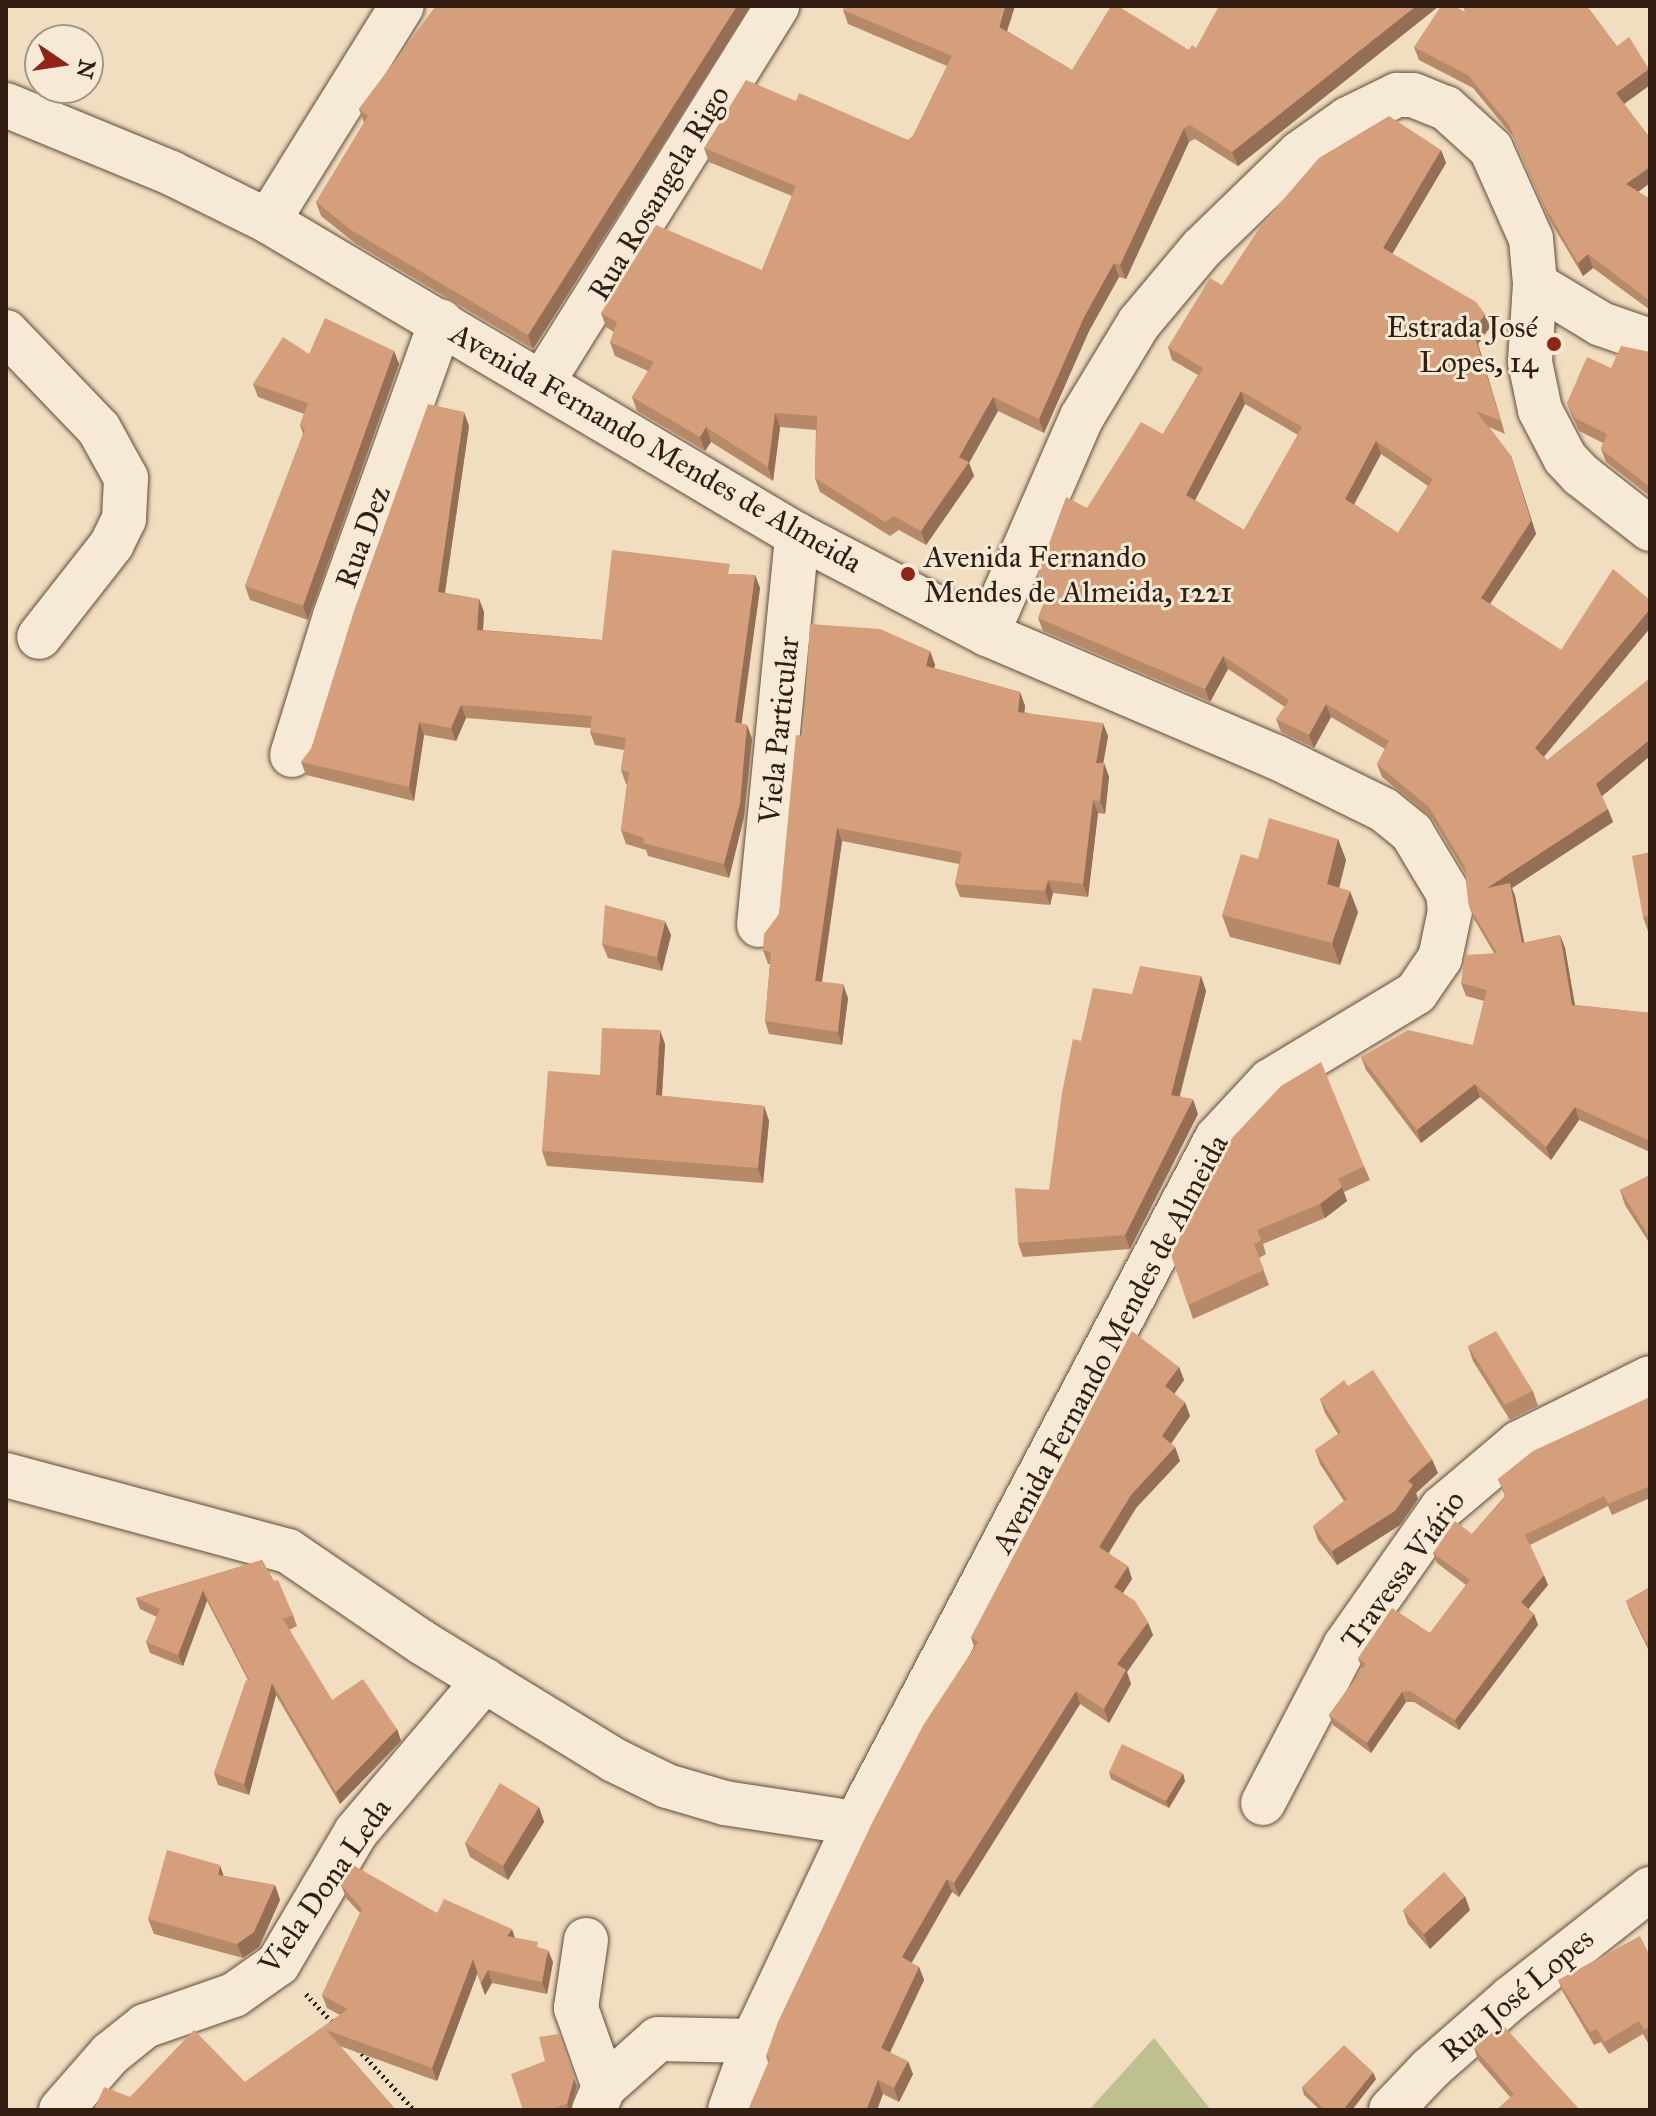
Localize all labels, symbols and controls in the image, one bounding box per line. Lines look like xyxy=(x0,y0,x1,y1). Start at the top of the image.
north arrow xyxy=(24,24,104,104)
text: N xyxy=(71,57,101,81)
street label: Rua Rosangela Rigo xyxy=(581,79,737,307)
place label: Estrada José Lopes, 14 xyxy=(1387,309,1538,380)
street label: Avenida Fernando Mendes de Almeida xyxy=(444,315,868,581)
marker: Estrada José Lopes, 14 xyxy=(1545,335,1563,353)
street label: Rua Dez xyxy=(328,481,398,593)
place label: Avenida Fernando Mendes de Almeida, 1221 xyxy=(924,539,1232,610)
marker: Avenida Fernando Mendes de Almeida, 1221 xyxy=(899,565,917,583)
street label: Viela Particular xyxy=(751,634,807,826)
street label: Avenida Fernando Mendes de Almeida xyxy=(984,1129,1236,1559)
street label: Travessa Viário xyxy=(1333,1484,1473,1656)
street label: Viela Dona Leda xyxy=(251,1792,399,1980)
street label: Rua José Lopes xyxy=(1433,1921,1601,2069)

